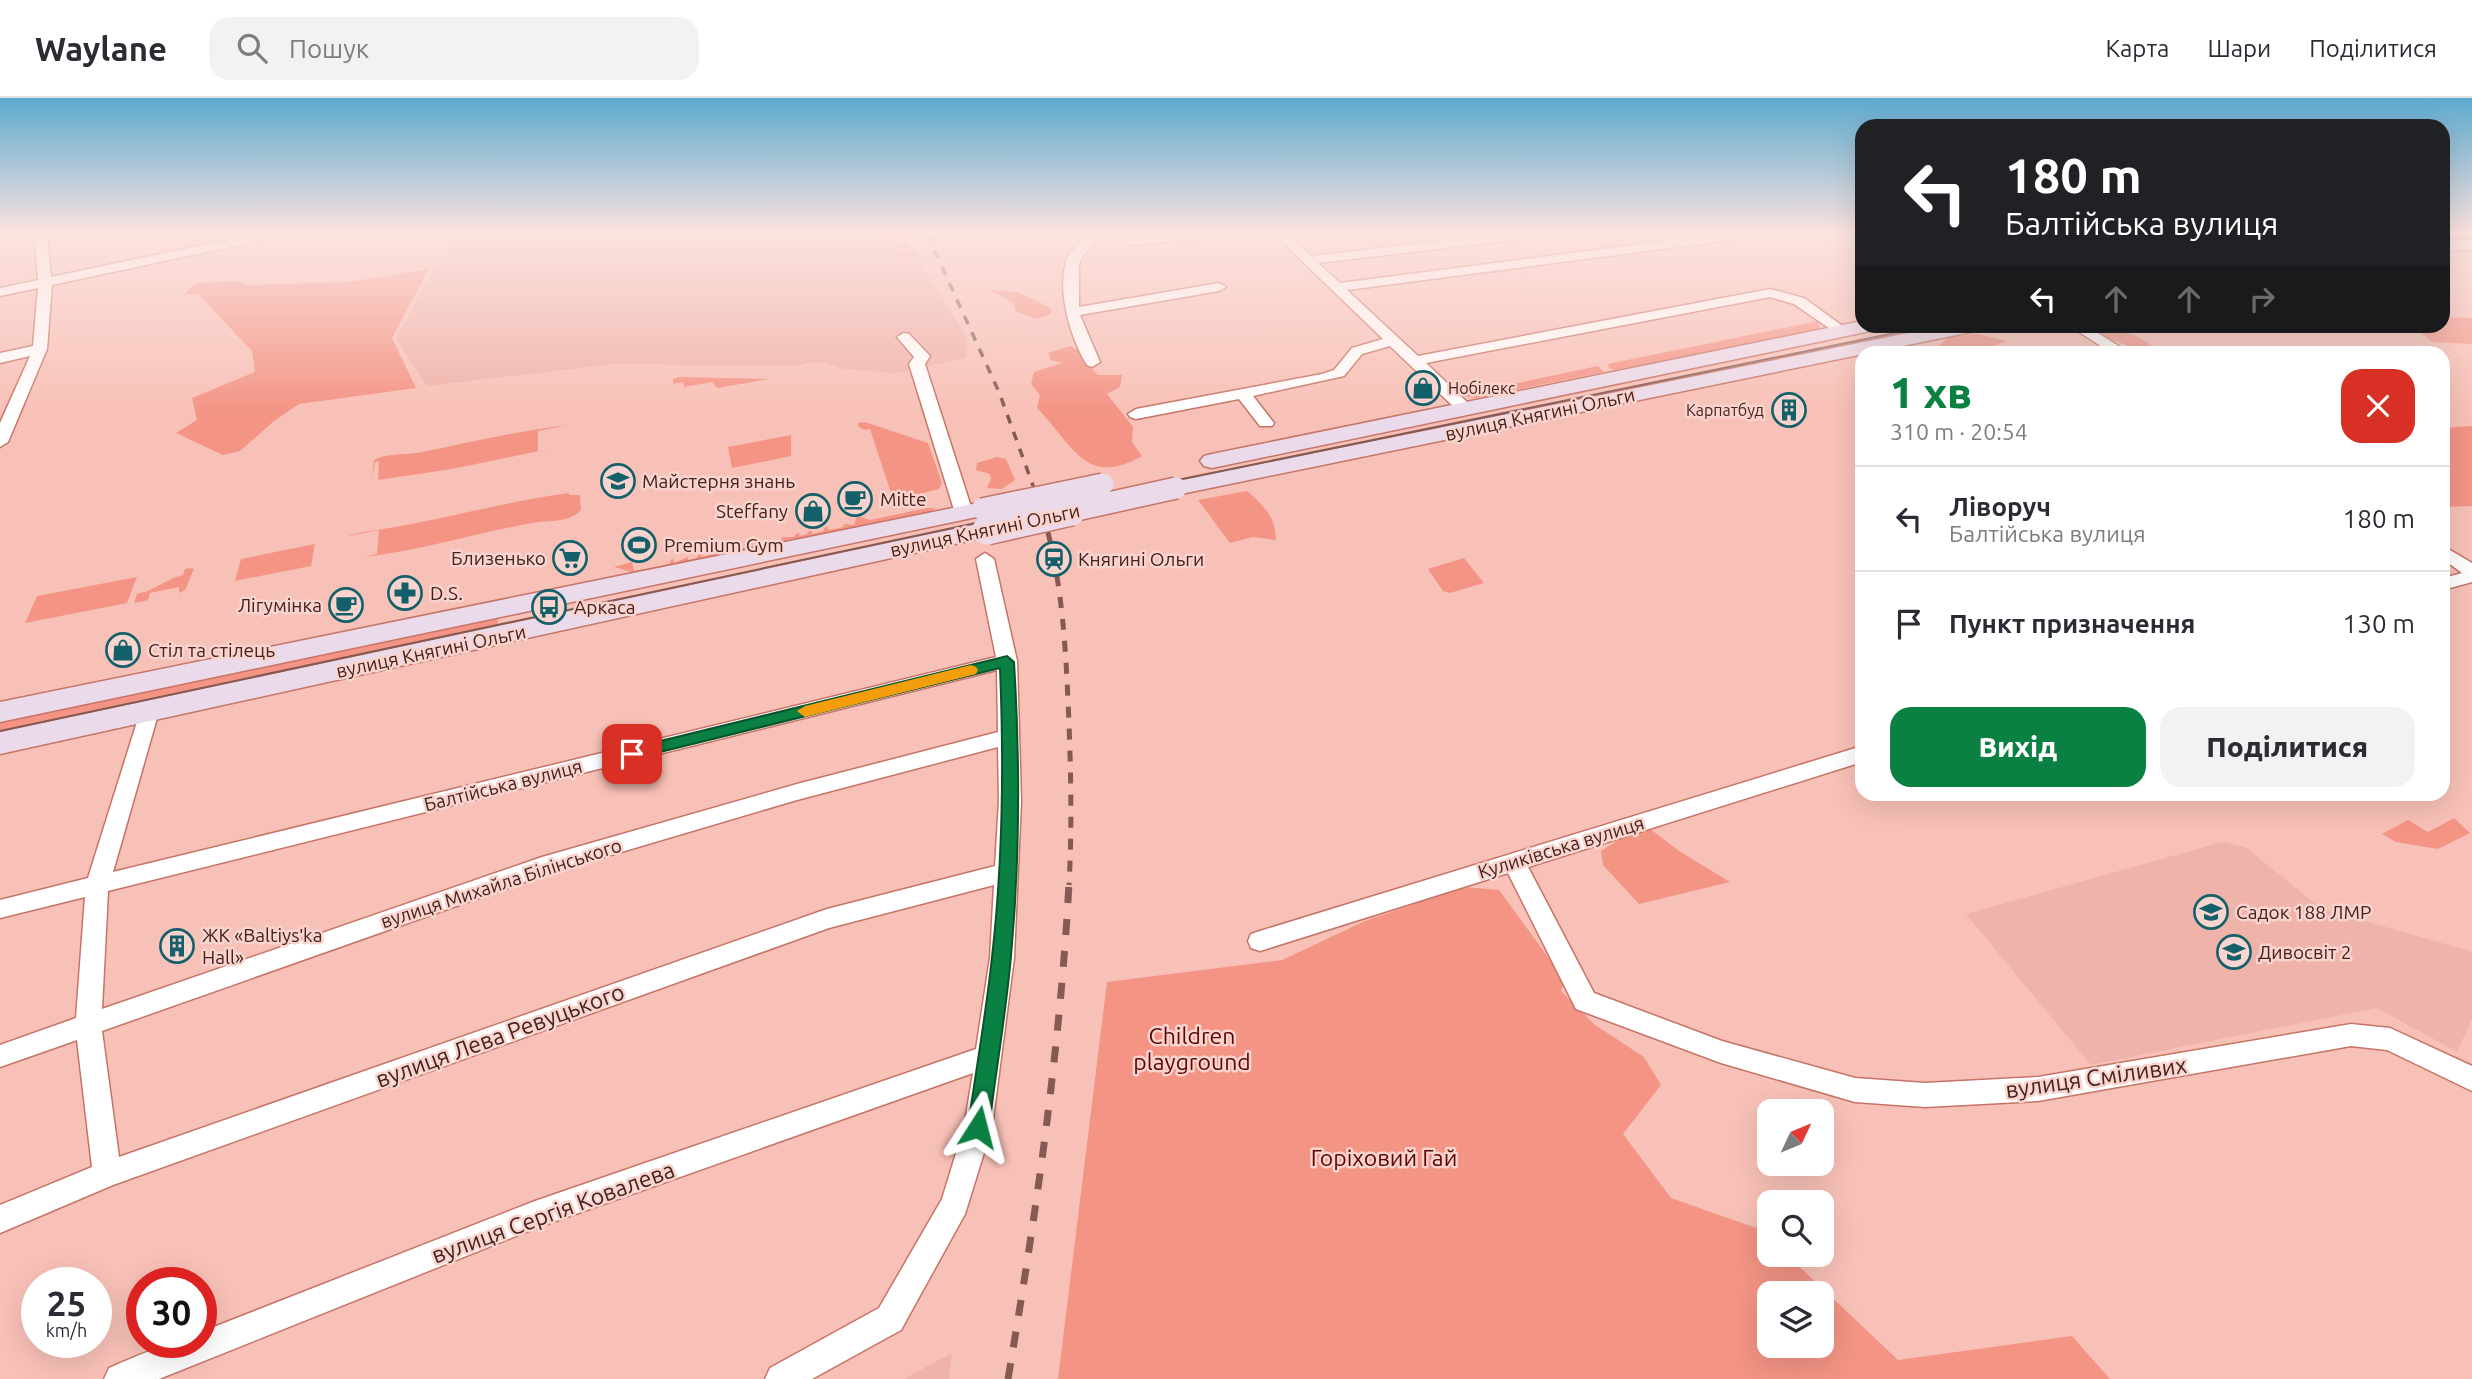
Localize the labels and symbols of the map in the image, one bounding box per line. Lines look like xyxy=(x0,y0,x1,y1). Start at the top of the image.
shop icon: Нобілекс xyxy=(1404,369,1442,407)
place label: Нобілекс xyxy=(1448,379,1516,397)
street label: вулиця Княгині Ольги xyxy=(1443,383,1637,445)
building icon: Карпатбуд xyxy=(1770,391,1808,429)
place label: Карпатбуд xyxy=(1686,401,1764,419)
school or university icon: Майстерня знань xyxy=(599,462,637,500)
place label: Майстерня знань xyxy=(642,470,795,492)
cafe icon: Mitte xyxy=(836,480,874,518)
place label: Mitte xyxy=(880,488,927,510)
shop icon: Steffany xyxy=(794,492,832,530)
street label: вулиця Княгині Ольги xyxy=(888,499,1082,561)
place label: Steffany xyxy=(716,500,788,522)
sports icon: Premium Gym xyxy=(620,526,658,564)
place label: Premium Gym xyxy=(664,534,784,556)
supermarket icon: Близенько xyxy=(551,539,589,577)
station icon: Княгині Ольги xyxy=(1035,540,1073,578)
place label: Близенько xyxy=(451,547,546,569)
place label: Княгині Ольги xyxy=(1078,548,1204,570)
pharmacy icon: D.S. xyxy=(386,574,424,612)
place label: D.S. xyxy=(430,582,463,604)
cafe icon: Лігумінка xyxy=(327,586,365,624)
bus stop icon: Аркаса xyxy=(530,588,568,626)
place label: Лігумінка xyxy=(238,594,322,616)
place label: Аркаса xyxy=(574,596,636,618)
street label: вулиця Княгині Ольги xyxy=(334,620,528,682)
shop icon: Стіл та стілець xyxy=(104,631,142,669)
place label: Стіл та стілець xyxy=(148,639,275,661)
pin xyxy=(602,724,662,784)
street label: Балтійська вулиця xyxy=(422,755,584,815)
street label: Куликівська вулиця xyxy=(1475,811,1647,883)
street label: вулиця Михайла Білінського xyxy=(378,834,624,932)
school or university icon: Садок 188 ЛМР xyxy=(2192,893,2230,931)
place label: Садок 188 ЛМР xyxy=(2236,901,2371,923)
place label: ЖК «Baltiysʹka Hall» xyxy=(202,924,322,968)
building icon: ЖК «Baltiysʹka Hall» xyxy=(158,927,196,965)
school or university icon: Дивосвіт 2 xyxy=(2215,933,2253,971)
place label: Дивосвіт 2 xyxy=(2258,941,2352,963)
street label: вулиця Лева Ревуцького xyxy=(372,978,628,1092)
park label: Children playground xyxy=(1133,1023,1251,1074)
street label: вулиця Сміливих xyxy=(2004,1052,2189,1102)
position arrow xyxy=(941,1090,1015,1164)
north arrow xyxy=(1757,1099,1834,1176)
park label: Горіховий Гай xyxy=(1311,1145,1457,1170)
street label: вулиця Сергія Ковалева xyxy=(428,1156,678,1268)
speed limit sign: 30 xyxy=(126,1267,217,1358)

